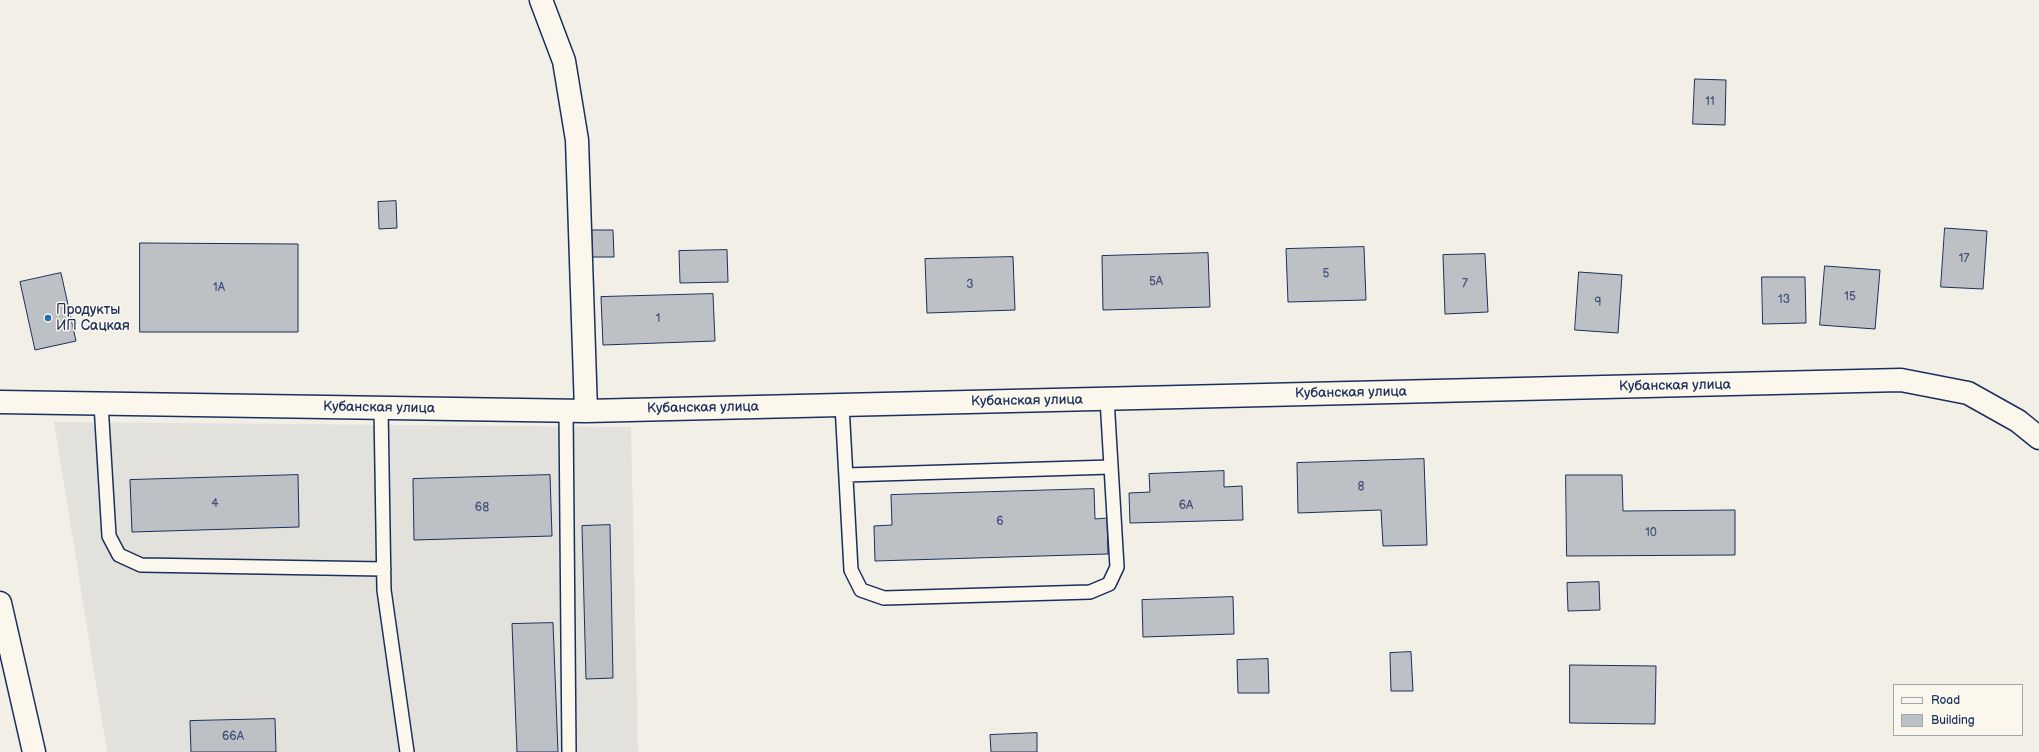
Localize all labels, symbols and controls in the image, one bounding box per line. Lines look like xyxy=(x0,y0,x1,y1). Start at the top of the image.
house number: 11 xyxy=(1705,95,1715,109)
house number: 17 xyxy=(1959,252,1969,266)
house number: 5 xyxy=(1323,267,1329,281)
house number: 5А xyxy=(1149,275,1163,289)
house number: 7 xyxy=(1462,277,1468,291)
house number: 3 xyxy=(966,278,974,292)
house number: 1А xyxy=(213,281,225,295)
house number: 15 xyxy=(1844,290,1856,304)
house number: 13 xyxy=(1778,293,1790,307)
house number: 9 xyxy=(1595,296,1601,310)
place label: Продукты ИП Сацкая xyxy=(56,302,130,334)
house number: 1 xyxy=(656,312,660,326)
marker: Продукты ИП Сацкая xyxy=(43,313,53,323)
street label: Кубанская улица xyxy=(1619,377,1731,395)
street label: Кубанская улица xyxy=(1295,384,1407,402)
street label: Кубанская улица xyxy=(971,392,1083,410)
street label: Кубанская улица xyxy=(323,399,435,417)
street label: Кубанская улица xyxy=(647,399,759,417)
house number: 8 xyxy=(1358,480,1364,494)
house number: 4 xyxy=(211,497,219,511)
house number: 6А xyxy=(1179,499,1193,513)
house number: 68 xyxy=(475,501,489,515)
house number: 6 xyxy=(996,515,1004,529)
house number: 10 xyxy=(1645,526,1657,540)
legend xyxy=(1893,684,2023,736)
text: Road xyxy=(1931,693,1960,708)
text: Building xyxy=(1931,713,1975,728)
house number: 66А xyxy=(222,730,244,744)

